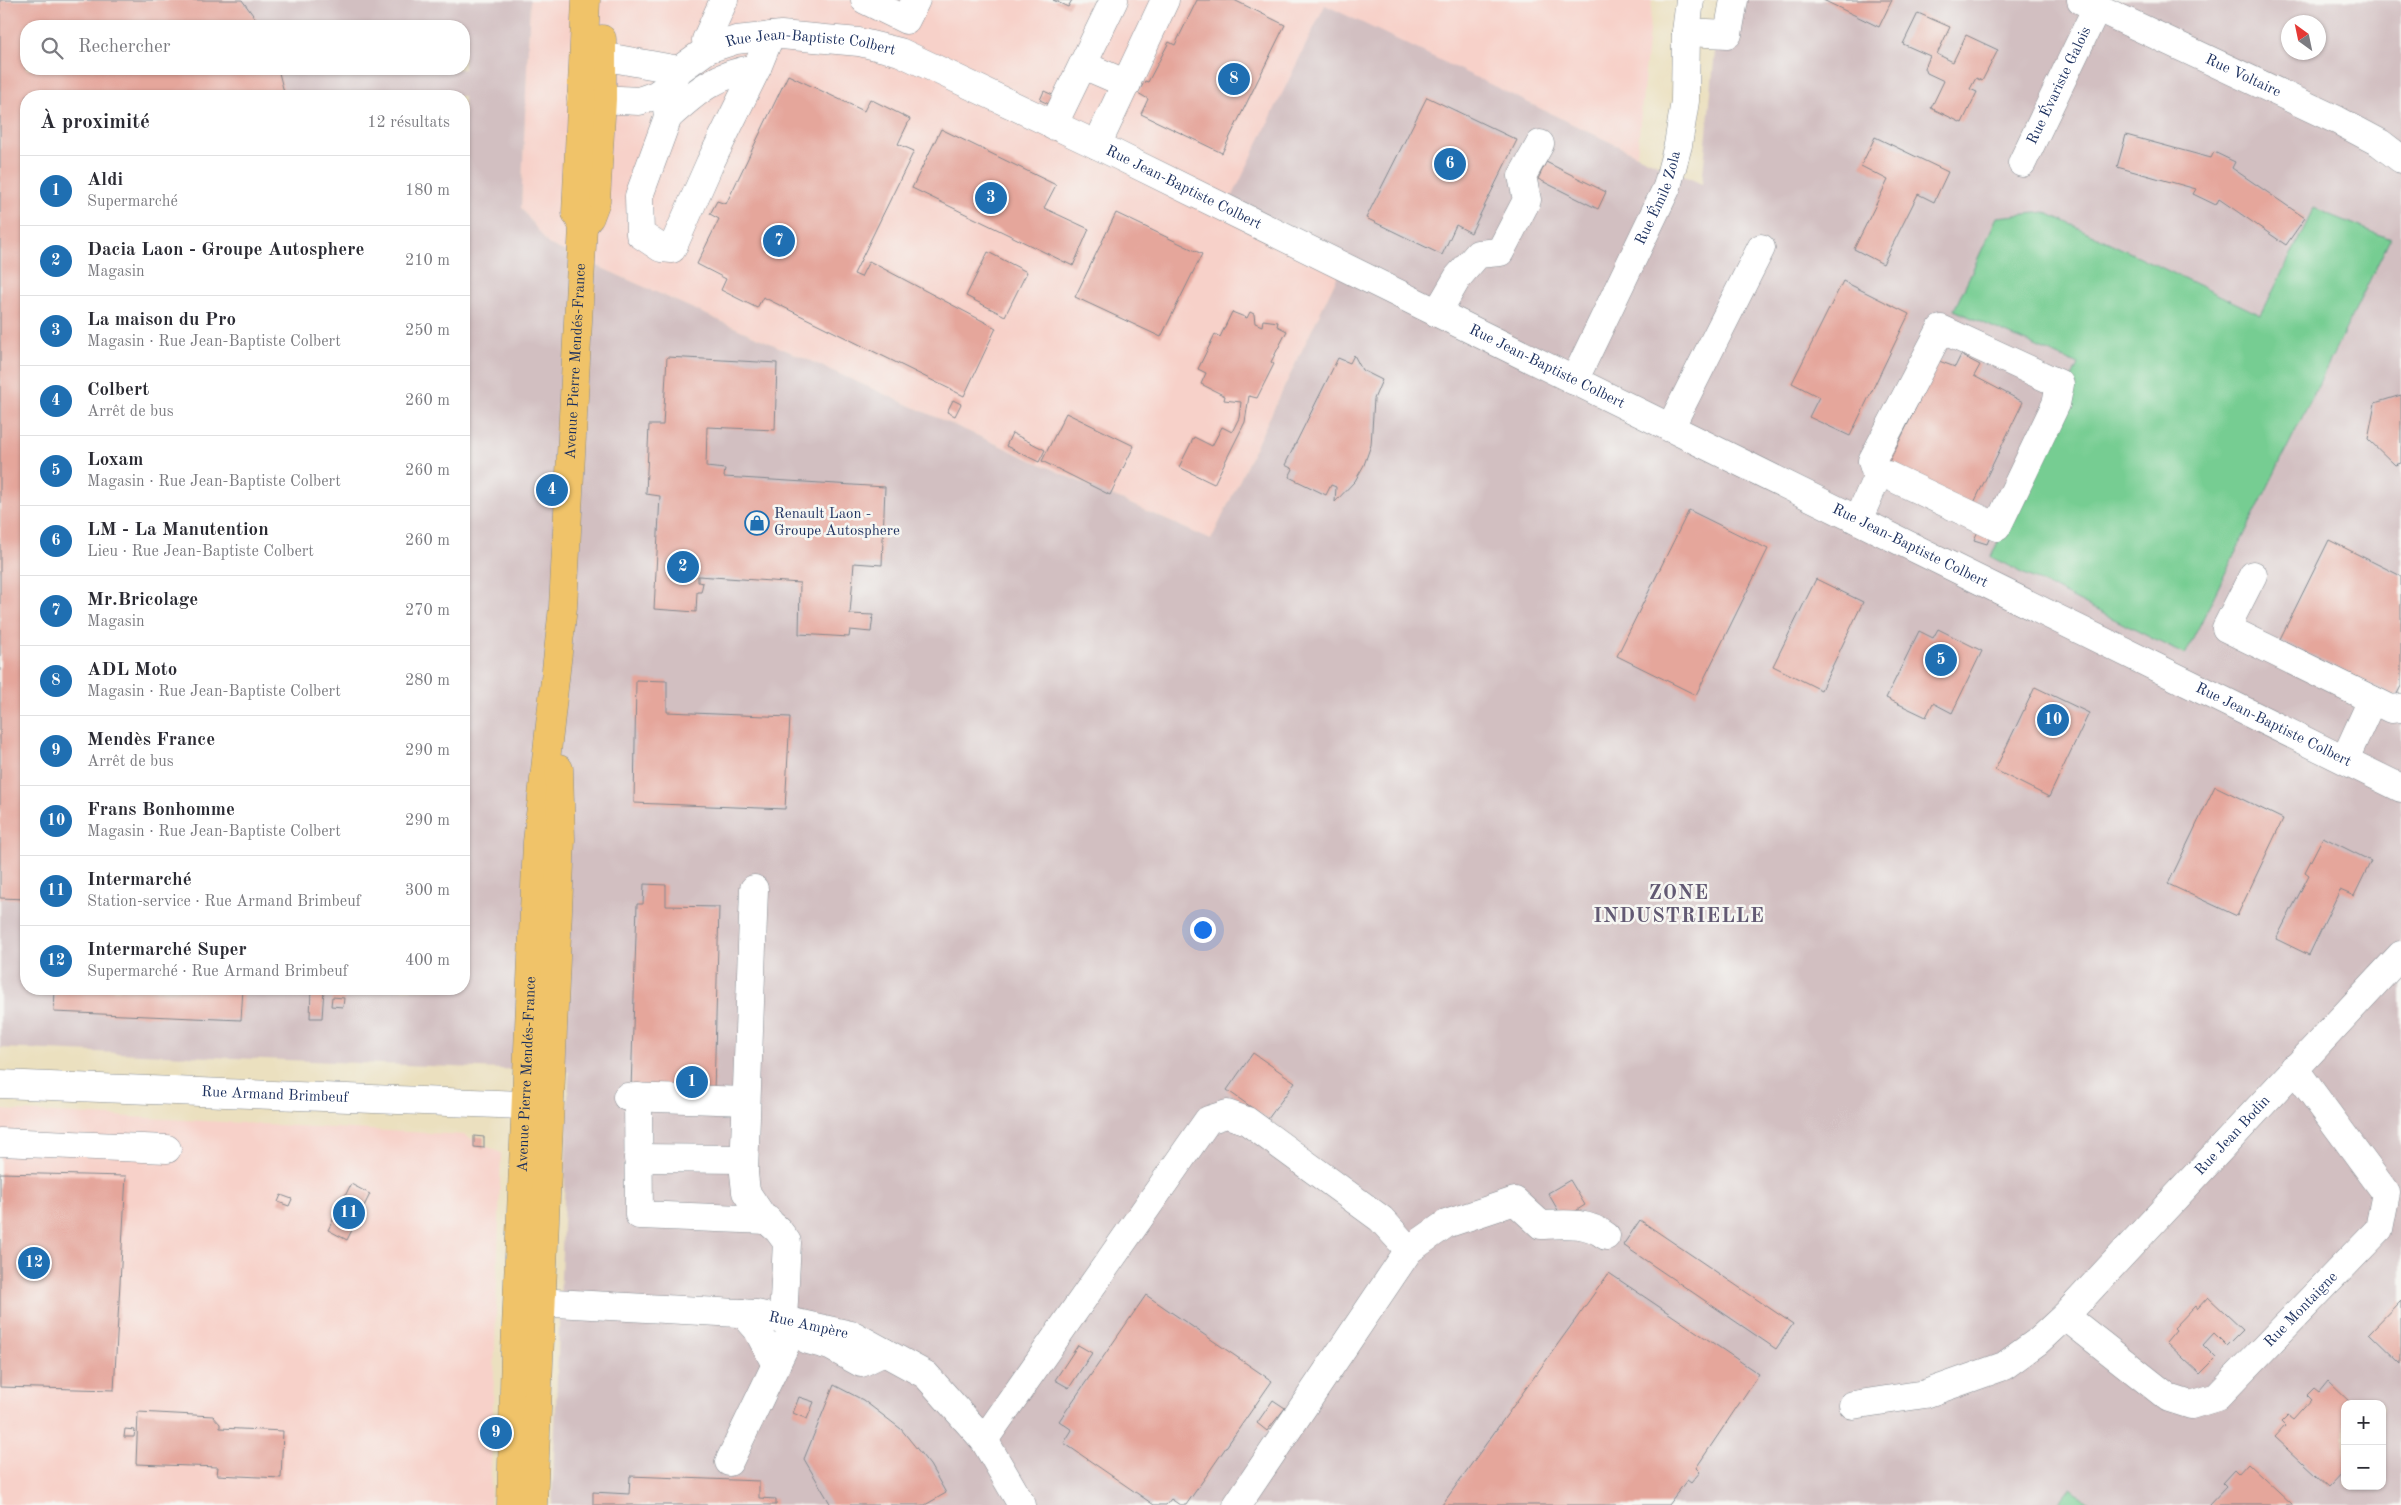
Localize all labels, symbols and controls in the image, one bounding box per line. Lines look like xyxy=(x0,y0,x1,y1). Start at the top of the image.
north arrow xyxy=(2281,15,2326,60)
search box xyxy=(20,20,470,75)
street label: Rue Évariste Galois xyxy=(2025,24,2094,147)
street label: Rue Jean-Baptiste Colbert xyxy=(724,27,897,58)
icon: search xyxy=(38,34,66,62)
text: Rechercher xyxy=(78,38,171,57)
street label: Rue Voltaire xyxy=(2203,52,2283,100)
pin: 8 xyxy=(1218,60,1250,98)
text: À proximité xyxy=(40,112,150,133)
text: 12 résultats xyxy=(367,115,450,131)
street label: Rue Jean-Baptiste Colbert xyxy=(1104,143,1264,232)
pin: 6 xyxy=(1434,145,1466,183)
street label: Rue Émile Zola xyxy=(1633,149,1684,247)
text: Aldi xyxy=(87,171,123,190)
pin: 3 xyxy=(975,179,1007,217)
text: 1 xyxy=(51,183,61,199)
text: 180 m xyxy=(405,183,450,199)
text: Supermarché xyxy=(87,194,178,210)
pin: 7 xyxy=(763,222,795,260)
text: Dacia Laon - Groupe Autosphere xyxy=(87,241,364,260)
text: 2 xyxy=(51,253,61,269)
text: 210 m xyxy=(405,253,450,269)
street label: Avenue Pierre Mendés-France xyxy=(563,263,589,460)
text: Magasin xyxy=(87,264,145,280)
text: La maison du Pro xyxy=(87,311,236,330)
street label: Rue Jean-Baptiste Colbert xyxy=(1467,322,1627,411)
text: 3 xyxy=(51,323,61,339)
text: 250 m xyxy=(405,323,450,339)
text: Magasin · Rue Jean-Baptiste Colbert xyxy=(87,334,341,350)
text: Colbert xyxy=(87,381,149,400)
text: 4 xyxy=(51,393,61,409)
text: 260 m xyxy=(405,393,450,409)
text: Arrêt de bus xyxy=(87,404,174,420)
text: Loxam xyxy=(87,451,143,470)
text: 5 xyxy=(51,463,61,479)
text: 260 m xyxy=(405,463,450,479)
pin: 4 xyxy=(536,471,568,509)
text: Magasin · Rue Jean-Baptiste Colbert xyxy=(87,474,341,490)
street label: Rue Jean-Baptiste Colbert xyxy=(1830,501,1990,591)
place label: Renault Laon - Groupe Autosphere xyxy=(774,507,900,539)
shop icon: Renault Laon - Groupe Autosphere xyxy=(744,510,770,536)
text: LM - La Manutention xyxy=(87,521,269,540)
text: 6 xyxy=(51,533,61,549)
text: 260 m xyxy=(405,533,450,549)
text: Lieu · Rue Jean-Baptiste Colbert xyxy=(87,544,314,560)
pin: 2 xyxy=(667,548,699,586)
text: Mr.Bricolage xyxy=(87,591,198,610)
text: 7 xyxy=(51,603,61,619)
text: 270 m xyxy=(405,603,450,619)
text: Magasin xyxy=(87,614,145,630)
pin: 5 xyxy=(1925,641,1957,679)
text: ADL Moto xyxy=(87,661,177,680)
text: 8 xyxy=(51,673,61,689)
text: 280 m xyxy=(405,673,450,689)
street label: Rue Jean-Baptiste Colbert xyxy=(2193,680,2354,770)
text: Magasin · Rue Jean-Baptiste Colbert xyxy=(87,684,341,700)
pin: 10 xyxy=(2037,701,2069,739)
text: Mendès France xyxy=(87,731,215,750)
text: 9 xyxy=(51,743,61,759)
text: 290 m xyxy=(405,743,450,759)
text: Arrêt de bus xyxy=(87,754,174,770)
text: Frans Bonhomme xyxy=(87,801,235,820)
text: 10 xyxy=(47,813,65,829)
text: 290 m xyxy=(405,813,450,829)
text: Magasin · Rue Jean-Baptiste Colbert xyxy=(87,824,341,840)
text: Intermarché xyxy=(87,871,192,890)
text: 11 xyxy=(47,883,65,899)
text: 300 m xyxy=(405,883,450,899)
district label: ZONE INDUSTRIELLE xyxy=(1593,884,1765,927)
text: Station-service · Rue Armand Brimbeuf xyxy=(87,894,361,910)
your location xyxy=(1190,917,1216,943)
text: Intermarché Super xyxy=(87,941,247,960)
text: 12 xyxy=(47,953,65,969)
text: 400 m xyxy=(405,953,450,969)
text: Supermarché · Rue Armand Brimbeuf xyxy=(87,964,348,980)
street label: Avenue Pierre Mendés-France xyxy=(515,976,539,1173)
pin: 1 xyxy=(676,1063,708,1101)
street label: Rue Armand Brimbeuf xyxy=(201,1085,350,1106)
street label: Rue Jean Bodin xyxy=(2192,1093,2273,1178)
pin: 11 xyxy=(333,1194,365,1232)
pin: 12 xyxy=(18,1244,50,1282)
street label: Rue Montaigne xyxy=(2262,1269,2341,1350)
street label: Rue Ampère xyxy=(767,1310,850,1342)
map controls xyxy=(2341,1400,2386,1490)
button: + xyxy=(2341,1400,2386,1445)
pin: 9 xyxy=(480,1414,512,1452)
button: − xyxy=(2341,1445,2386,1490)

